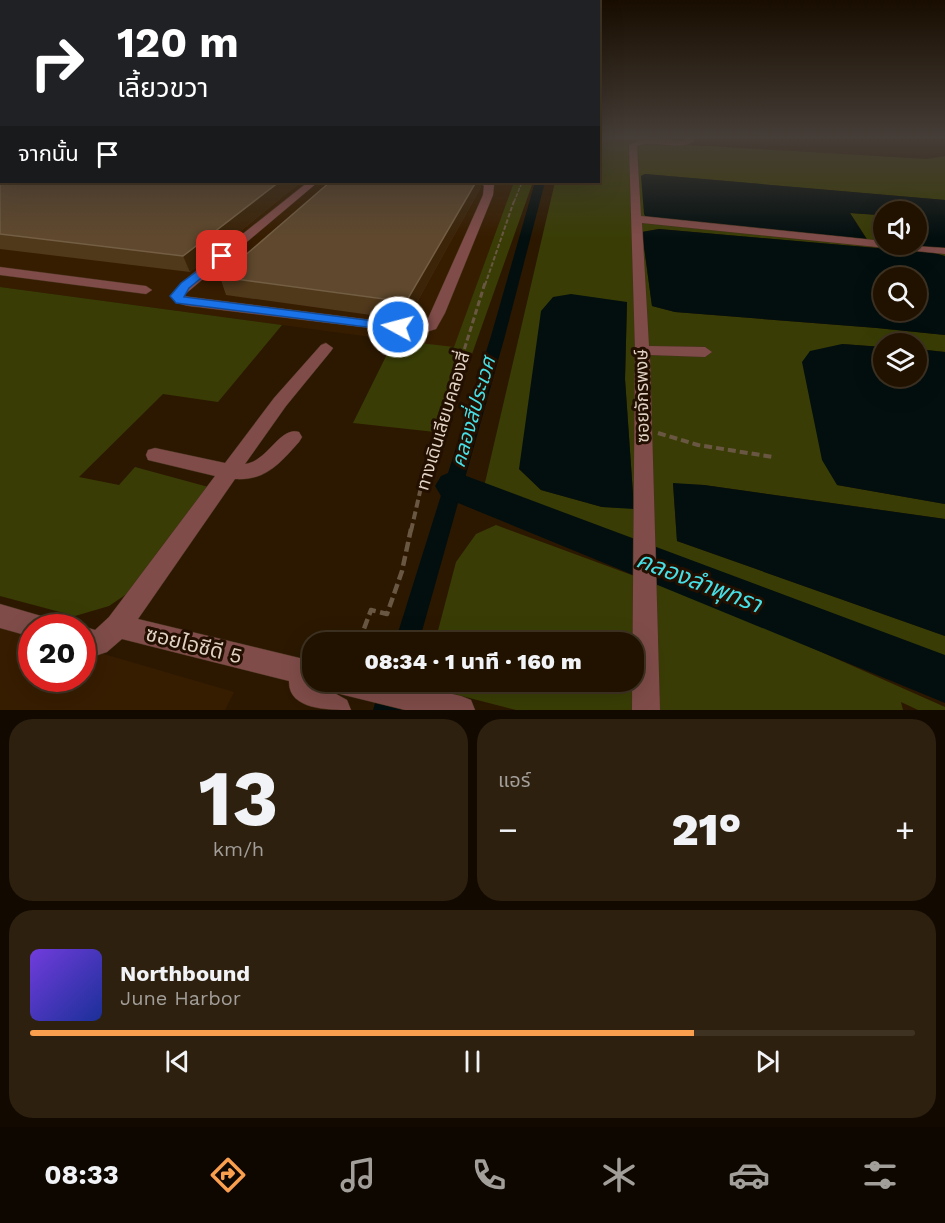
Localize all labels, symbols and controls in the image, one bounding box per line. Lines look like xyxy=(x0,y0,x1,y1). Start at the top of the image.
text: 120 m xyxy=(117,18,239,67)
icon: right xyxy=(18,24,96,102)
text: เลี้ยวขวา xyxy=(117,72,208,104)
icon: arrive xyxy=(91,138,124,171)
text: จากนั้น xyxy=(18,141,79,166)
map controls xyxy=(873,201,927,387)
button: sound xyxy=(873,201,927,255)
pin xyxy=(196,230,247,281)
icon: arrive xyxy=(205,239,238,272)
button: search xyxy=(873,267,927,321)
position arrow xyxy=(366,295,430,359)
button: layers xyxy=(873,333,927,387)
street label: ทางเดินเลียบคลองสี่ xyxy=(410,348,474,493)
street label: ซอยจักรพงษ์ xyxy=(630,349,653,443)
water label: คลองสี่ประเวศ xyxy=(444,351,501,470)
water label: คลองลำพุทรา xyxy=(632,545,766,620)
speed limit sign: 20 xyxy=(18,614,96,692)
street label: ซอยไอซีดี 5 xyxy=(143,620,245,669)
text: 08:34 · 1 นาที · 160 m xyxy=(364,649,582,674)
text: 13 xyxy=(199,752,278,844)
text: แอร์ xyxy=(498,768,530,792)
text: 21° xyxy=(672,803,741,856)
text: − xyxy=(498,810,518,849)
text: + xyxy=(895,810,915,849)
text: km/h xyxy=(213,837,264,861)
text: Northbound xyxy=(120,961,250,986)
text: June Harbor xyxy=(120,986,241,1010)
icon: previous xyxy=(161,1045,194,1078)
icon: pause xyxy=(456,1045,489,1078)
icon: next xyxy=(751,1045,784,1078)
icon: directions xyxy=(207,1154,249,1196)
icon: music xyxy=(337,1154,379,1196)
icon: phone xyxy=(468,1154,510,1196)
icon: climate xyxy=(598,1154,640,1196)
icon: car xyxy=(728,1154,770,1196)
icon: filters xyxy=(859,1154,901,1196)
text: 08:33 xyxy=(44,1159,119,1191)

